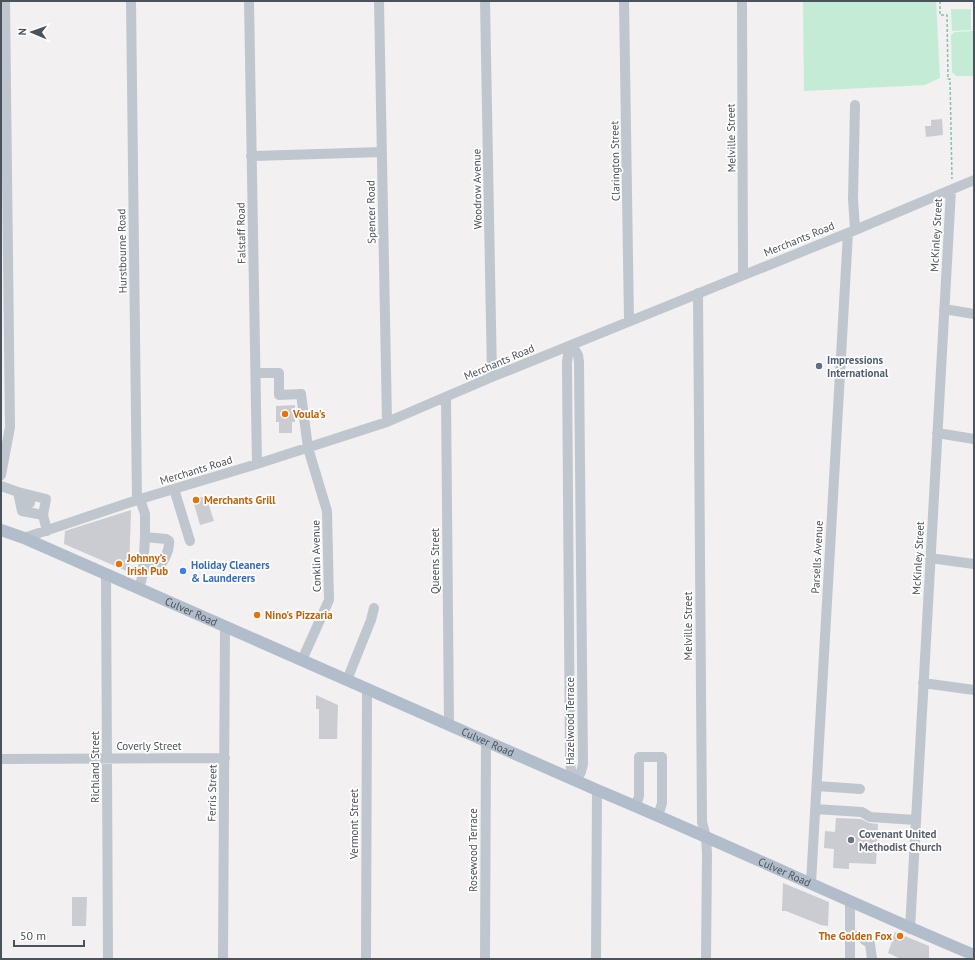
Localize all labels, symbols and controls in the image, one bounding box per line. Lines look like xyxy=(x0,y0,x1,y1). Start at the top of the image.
north arrow xyxy=(12,12,52,52)
text: N xyxy=(15,28,29,36)
street label: Melville Street xyxy=(723,103,739,173)
street label: Clarington Street xyxy=(607,121,623,201)
street label: Woodrow Avenue xyxy=(469,148,485,229)
street label: Spencer Road xyxy=(363,180,379,244)
street label: McKinley Street xyxy=(927,198,945,272)
street label: Falstaff Road xyxy=(233,202,249,264)
street label: Hurstbourne Road xyxy=(114,208,130,293)
street label: Merchants Road xyxy=(762,218,836,260)
street label: Merchants Road xyxy=(462,341,536,383)
place label: Impressions International xyxy=(827,353,889,380)
marker: Impressions International xyxy=(814,361,824,371)
place label: Voula's xyxy=(292,407,326,421)
marker: Voula's xyxy=(280,409,290,419)
street label: Merchants Road xyxy=(158,452,234,488)
place label: Merchants Grill xyxy=(204,493,276,507)
marker: Merchants Grill xyxy=(191,495,201,505)
street label: Conklin Avenue xyxy=(308,519,324,592)
street label: Parsells Avenue xyxy=(808,520,826,594)
street label: McKinley Street xyxy=(909,521,927,595)
street label: Queens Street xyxy=(428,528,442,594)
place label: Johnny’s Irish Pub xyxy=(126,551,168,578)
place label: Holiday Cleaners & Launderers xyxy=(191,558,270,585)
marker: Johnny’s Irish Pub xyxy=(114,559,124,569)
marker: Holiday Cleaners & Launderers xyxy=(178,566,188,576)
street label: Melville Street xyxy=(681,591,695,660)
street label: Culver Road xyxy=(163,594,220,629)
place label: Nino's Pizzaria xyxy=(265,608,333,622)
marker: Nino's Pizzaria xyxy=(252,610,262,620)
street label: Hazelwood Terrace xyxy=(563,677,577,765)
street label: Culver Road xyxy=(459,724,516,760)
street label: Richland Street xyxy=(88,731,102,803)
street label: Coverly Street xyxy=(116,739,182,753)
street label: Ferris Street xyxy=(205,764,220,822)
street label: Vermont Street xyxy=(347,788,361,860)
street label: Rosewood Terrace xyxy=(466,808,480,892)
place label: Covenant United Methodist Church xyxy=(859,827,942,854)
marker: Covenant United Methodist Church xyxy=(846,835,856,845)
street label: Culver Road xyxy=(756,854,813,890)
scale bar xyxy=(14,922,84,948)
text: 50 m xyxy=(20,928,46,943)
place label: The Golden Fox xyxy=(818,929,892,943)
marker: The Golden Fox xyxy=(895,931,905,941)

